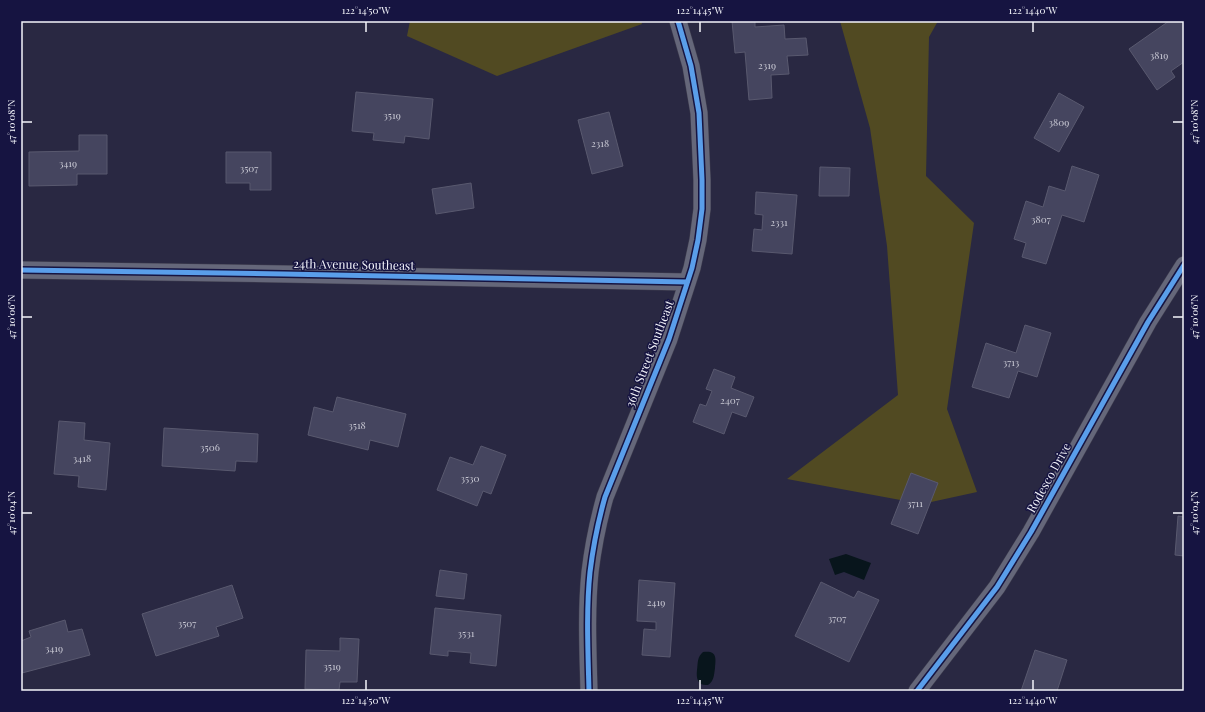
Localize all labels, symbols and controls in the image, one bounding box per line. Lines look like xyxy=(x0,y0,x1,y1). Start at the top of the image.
text: 122°14'50"W xyxy=(342,3,391,17)
text: 122°14'45"W xyxy=(676,3,724,17)
text: 122°14'40"W xyxy=(1009,3,1058,17)
house number: 3819 xyxy=(1150,48,1168,62)
house number: 2319 xyxy=(758,58,776,72)
text: 47°10'08"N xyxy=(4,100,18,144)
text: 47°10'08"N xyxy=(1187,100,1201,144)
house number: 3519 xyxy=(383,108,401,122)
house number: 3809 xyxy=(1049,115,1069,129)
house number: 2318 xyxy=(591,136,609,150)
house number: 3419 xyxy=(59,156,77,170)
house number: 3507 xyxy=(240,161,258,175)
house number: 3807 xyxy=(1031,212,1051,226)
house number: 2331 xyxy=(770,215,788,229)
street label: 24th Avenue Southeast xyxy=(293,255,415,273)
text: 47°10'06"N xyxy=(4,295,18,339)
text: 47°10'06"N xyxy=(1187,295,1201,339)
street label: 36th Street Southeast xyxy=(621,297,677,410)
house number: 3713 xyxy=(1003,355,1020,369)
house number: 2407 xyxy=(720,393,740,407)
house number: 3518 xyxy=(348,418,366,432)
house number: 3506 xyxy=(200,440,220,454)
street label: Rodesco Drive xyxy=(1022,440,1074,515)
house number: 3418 xyxy=(73,451,91,465)
house number: 3530 xyxy=(460,471,480,485)
text: 47°10'04"N xyxy=(4,491,18,535)
text: 47°10'04"N xyxy=(1187,491,1201,535)
house number: 3711 xyxy=(907,496,923,510)
house number: 2419 xyxy=(647,595,665,609)
house number: 3707 xyxy=(828,611,846,625)
house number: 3507 xyxy=(178,616,196,630)
house number: 3531 xyxy=(458,626,475,640)
house number: 3419 xyxy=(45,641,63,655)
house number: 3519 xyxy=(323,659,341,673)
text: 122°14'50"W xyxy=(342,693,391,707)
text: 122°14'45"W xyxy=(676,693,724,707)
text: 122°14'40"W xyxy=(1009,693,1058,707)

